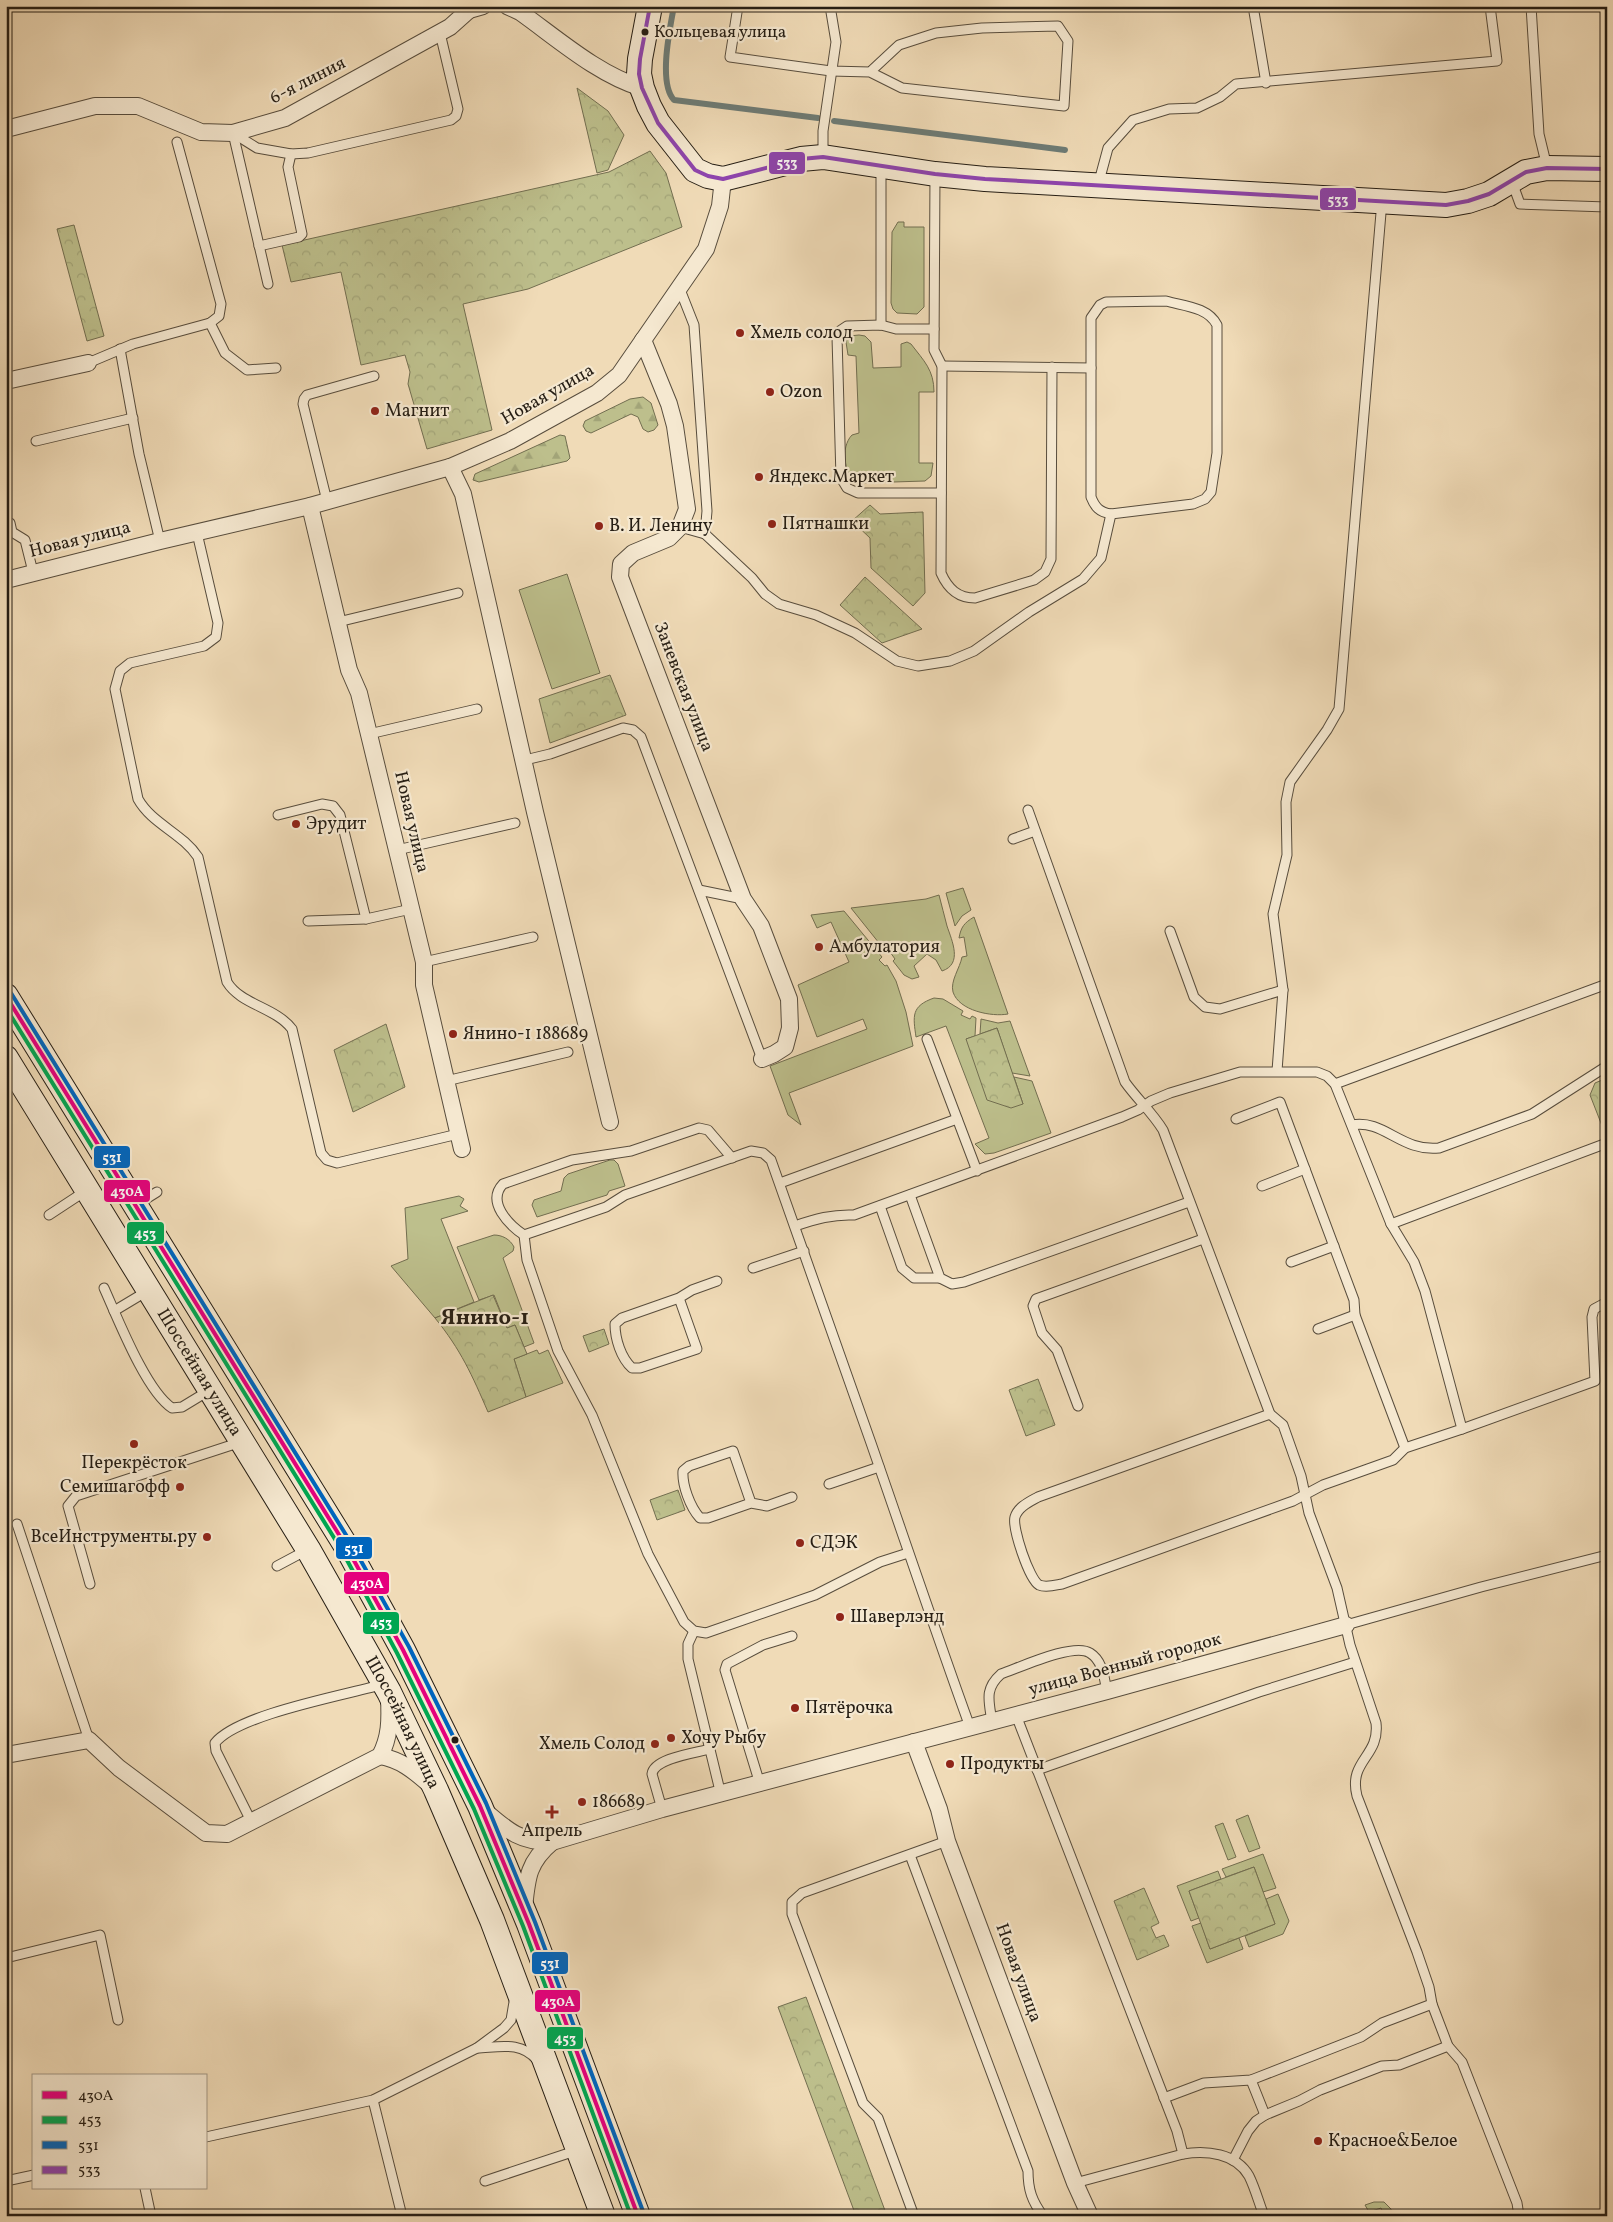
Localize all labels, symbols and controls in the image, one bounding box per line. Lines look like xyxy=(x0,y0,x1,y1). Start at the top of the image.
place label: Кольцевая улица xyxy=(654,21,786,44)
marker: Кольцевая улица xyxy=(640,27,650,37)
street label: 6-я линия xyxy=(266,51,350,111)
line badge: 533 xyxy=(768,151,806,175)
text: 533 xyxy=(777,154,797,173)
line badge: 533 xyxy=(1319,187,1357,211)
text: 533 xyxy=(1328,191,1348,210)
place label: Хмель солод xyxy=(750,321,853,346)
marker: Хмель солод xyxy=(734,327,746,339)
street label: Новая улица xyxy=(497,358,599,432)
place label: Ozon xyxy=(780,380,823,405)
marker: Ozon xyxy=(764,386,776,398)
place label: Магнит xyxy=(385,399,449,424)
marker: Магнит xyxy=(369,405,381,417)
place label: Яндекс.Маркет xyxy=(769,465,894,490)
marker: Яндекс.Маркет xyxy=(753,471,765,483)
place label: Пятнашки xyxy=(782,512,869,537)
place label: В. И. Ленину xyxy=(609,514,713,539)
street label: Новая улица xyxy=(27,515,133,565)
marker: Пятнашки xyxy=(766,518,778,530)
marker: В. И. Ленину xyxy=(593,520,605,532)
street label: Заневская улица xyxy=(647,619,719,755)
street label: Новая улица xyxy=(387,769,435,875)
place label: Эрудит xyxy=(306,812,366,837)
marker: Эрудит xyxy=(290,818,302,830)
place label: Амбулатория xyxy=(829,935,940,960)
marker: Амбулатория xyxy=(813,941,825,953)
place label: Янино-1 188689 xyxy=(463,1022,588,1047)
marker: Янино-1 188689 xyxy=(447,1028,459,1040)
line badge: 531 xyxy=(93,1145,131,1169)
text: 531 xyxy=(102,1149,122,1168)
line badge: 430А xyxy=(103,1179,151,1203)
text: 430А xyxy=(110,1183,144,1202)
line badge: 453 xyxy=(126,1221,165,1245)
text: 453 xyxy=(134,1225,156,1244)
district label: Янино-1 xyxy=(441,1303,529,1334)
street label: Шоссейная улица xyxy=(150,1304,248,1441)
marker: Перекрёсток xyxy=(128,1438,140,1450)
place label: Перекрёсток xyxy=(81,1451,187,1476)
place label: Семишагофф xyxy=(60,1475,170,1500)
marker: Семишагофф xyxy=(174,1481,186,1493)
place label: ВсеИнструменты.ру xyxy=(30,1525,197,1550)
marker: ВсеИнструменты.ру xyxy=(201,1531,213,1543)
place label: СДЭК xyxy=(810,1531,858,1556)
line badge: 531 xyxy=(335,1536,373,1560)
marker: СДЭК xyxy=(794,1537,806,1549)
text: 531 xyxy=(344,1540,364,1559)
line badge: 430А xyxy=(343,1571,390,1595)
text: 430А xyxy=(350,1575,384,1594)
place label: Шаверлэнд xyxy=(850,1605,944,1630)
line badge: 453 xyxy=(362,1611,400,1635)
marker: Шаверлэнд xyxy=(834,1611,846,1623)
text: 453 xyxy=(370,1614,392,1633)
street label: улица Военный городок xyxy=(1026,1627,1225,1703)
street label: Шоссейная улица xyxy=(359,1651,446,1793)
place label: Пятёрочка xyxy=(805,1696,893,1721)
marker: Пятёрочка xyxy=(789,1702,801,1714)
place label: Хочу Рыбу xyxy=(681,1726,766,1751)
place label: Хмель Солод xyxy=(539,1732,645,1757)
marker: Хочу Рыбу xyxy=(665,1732,677,1744)
unlabelled marker xyxy=(450,1735,460,1745)
marker: Хмель Солод xyxy=(649,1738,661,1750)
place label: Продукты xyxy=(960,1752,1045,1777)
marker: Продукты xyxy=(944,1758,956,1770)
place label: 186689 xyxy=(592,1790,645,1815)
marker: 186689 xyxy=(576,1796,588,1808)
marker: Апрель xyxy=(546,1806,558,1818)
place label: Апрель xyxy=(522,1819,582,1844)
street label: Новая улица xyxy=(989,1920,1048,2026)
line badge: 531 xyxy=(531,1951,569,1975)
text: 531 xyxy=(540,1955,560,1974)
line badge: 430А xyxy=(534,1989,581,2013)
text: 430А xyxy=(541,1993,575,2012)
line badge: 453 xyxy=(546,2026,584,2050)
text: 453 xyxy=(554,2030,576,2049)
legend xyxy=(32,2074,208,2190)
text: 430А xyxy=(78,2086,114,2107)
text: 453 xyxy=(78,2110,101,2131)
place label: Красное&Белое xyxy=(1328,2129,1458,2154)
marker: Красное&Белое xyxy=(1312,2135,1324,2147)
text: 531 xyxy=(78,2136,99,2157)
text: 533 xyxy=(78,2160,101,2181)

